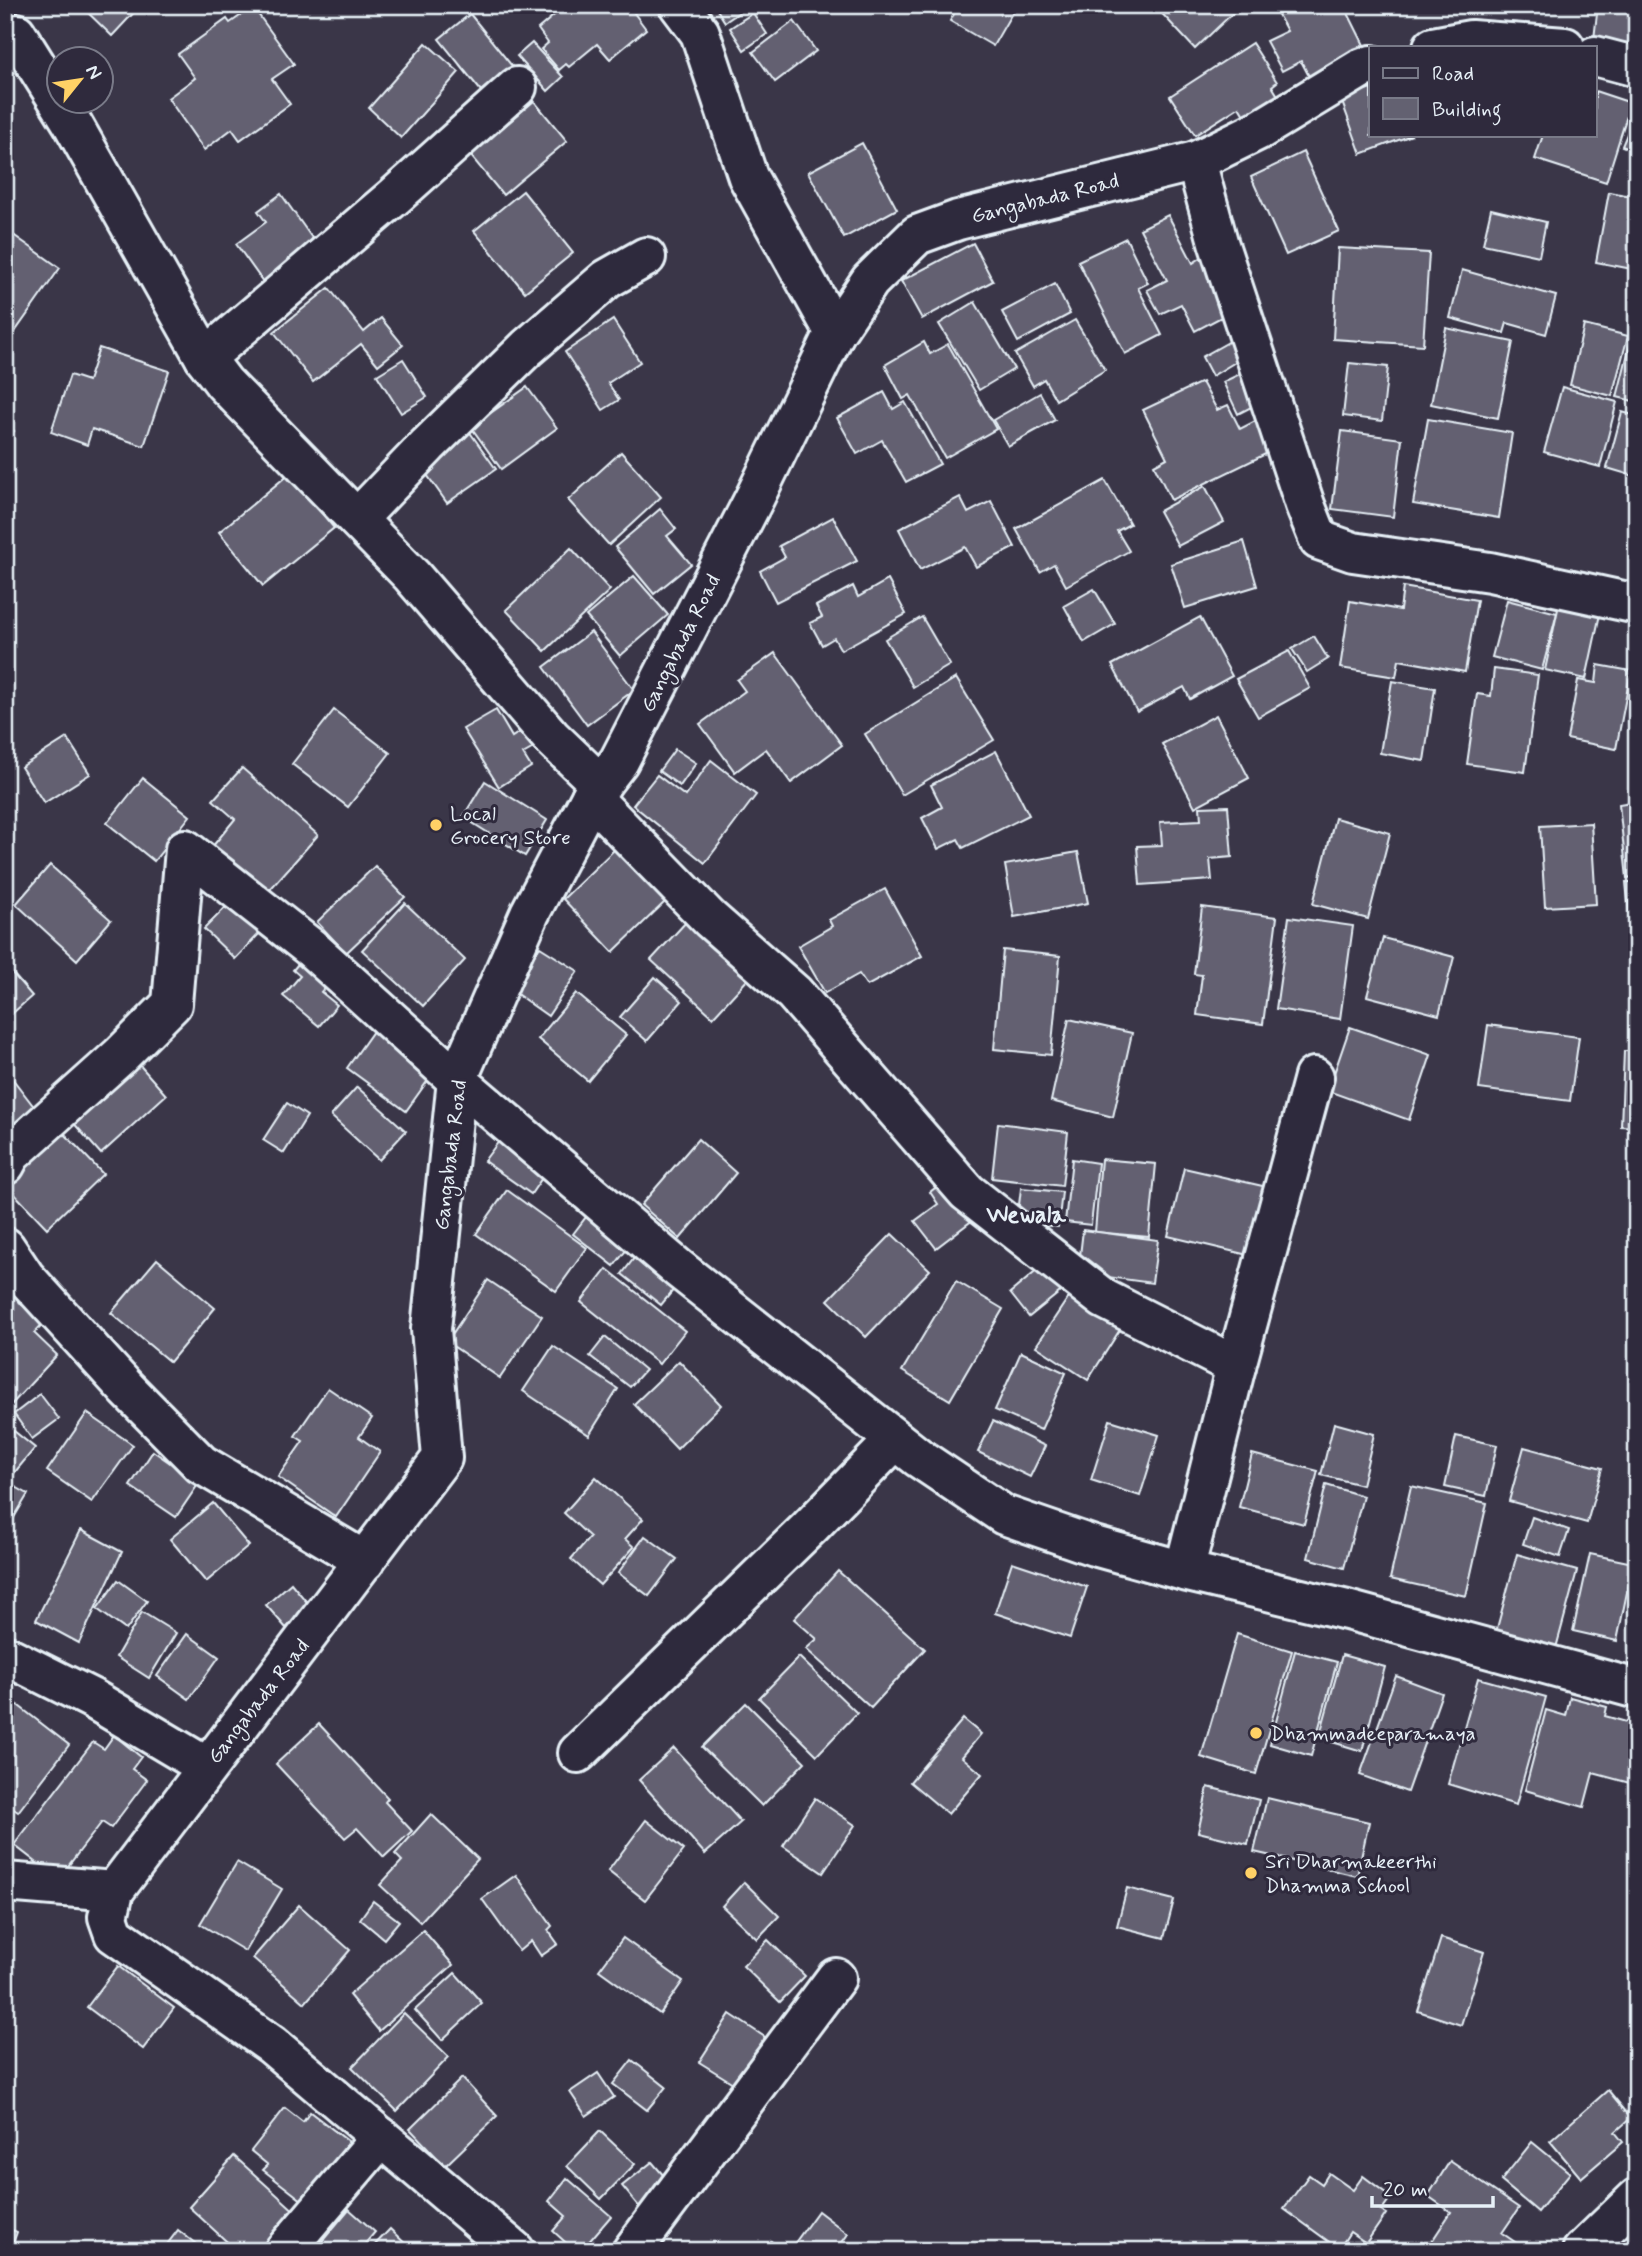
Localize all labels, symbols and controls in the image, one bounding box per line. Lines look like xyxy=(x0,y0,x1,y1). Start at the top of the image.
north arrow xyxy=(46,46,116,116)
legend xyxy=(1369,46,1596,136)
text: Road xyxy=(1432,60,1474,88)
text: N xyxy=(79,61,107,84)
text: Building xyxy=(1432,96,1502,126)
street label: Gangabada Road xyxy=(968,167,1122,232)
street label: Gangabada Road xyxy=(634,570,729,718)
place label: Local Grocery Store xyxy=(450,800,571,852)
marker: Local Grocery Store xyxy=(428,817,444,833)
street label: Gangabada Road xyxy=(428,1078,475,1232)
district label: Wewala xyxy=(985,1200,1066,1231)
street label: Gangabada Road xyxy=(201,1633,317,1770)
place label: Dhammadeeparamaya xyxy=(1270,1720,1476,1748)
marker: Dhammadeeparamaya xyxy=(1248,1725,1264,1741)
place label: Sri Dharmakeerthi Dhamma School xyxy=(1265,1848,1437,1900)
marker: Sri Dharmakeerthi Dhamma School xyxy=(1243,1865,1259,1881)
scale bar xyxy=(1372,2165,1493,2209)
text: 20 m xyxy=(1383,2176,1428,2204)

